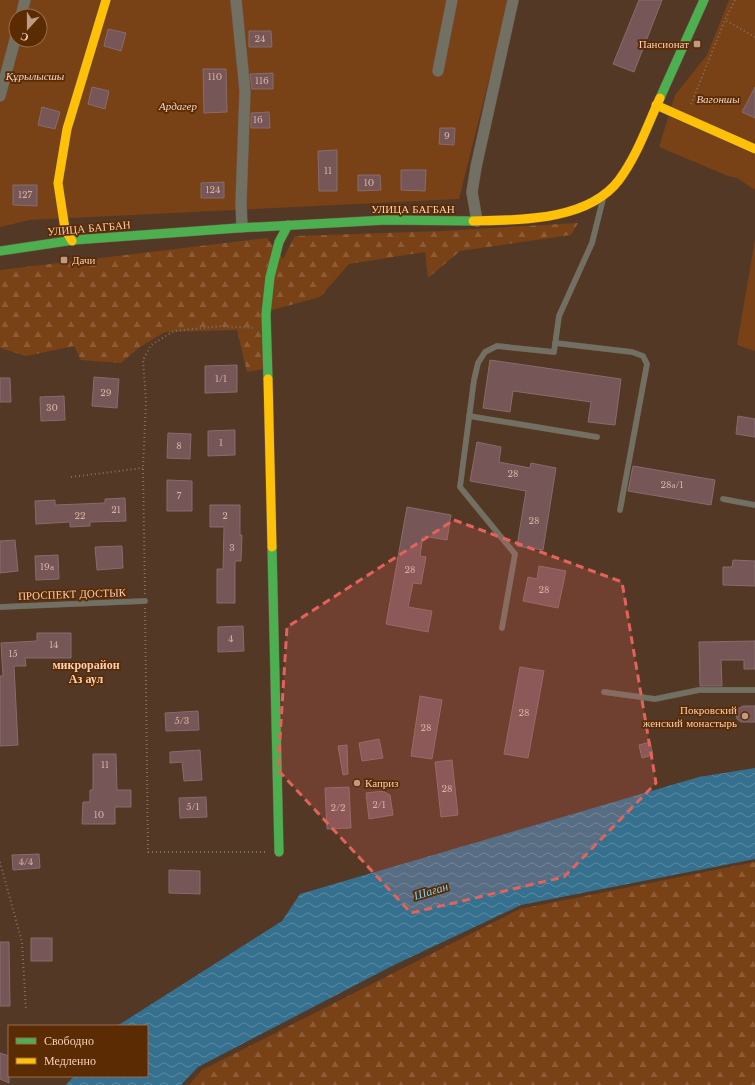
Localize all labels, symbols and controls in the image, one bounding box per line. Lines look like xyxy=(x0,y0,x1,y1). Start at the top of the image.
north arrow xyxy=(8,8,48,48)
text: С xyxy=(18,29,31,45)
house number: 24 xyxy=(255,33,265,44)
place label: Пансионат xyxy=(639,37,689,51)
marker: Пансионат xyxy=(692,39,702,49)
park label: Құрылысшы xyxy=(5,69,65,83)
house number: 110 xyxy=(208,71,222,82)
house number: 116 xyxy=(255,75,269,86)
park label: Вагоншы xyxy=(696,92,740,106)
park label: Ардагер xyxy=(158,99,197,113)
house number: 16 xyxy=(253,114,263,125)
house number: 9 xyxy=(444,130,450,141)
house number: 11 xyxy=(324,165,332,176)
house number: 10 xyxy=(364,177,374,188)
house number: 124 xyxy=(206,184,220,195)
house number: 127 xyxy=(18,189,33,200)
street label: УЛИЦА БАГБАН xyxy=(371,202,455,216)
street label: УЛИЦА БАГБАН xyxy=(47,217,131,239)
place label: Дачи xyxy=(72,253,95,267)
marker: Дачи xyxy=(59,255,69,265)
house number: 1/1 xyxy=(215,373,227,384)
house number: 29 xyxy=(100,387,112,398)
house number: 30 xyxy=(46,402,58,413)
house number: 1 xyxy=(219,437,223,448)
house number: 8 xyxy=(176,440,182,451)
house number: 28 xyxy=(508,468,519,479)
house number: 28а/1 xyxy=(660,479,684,490)
house number: 7 xyxy=(177,490,182,501)
house number: 21 xyxy=(111,504,121,515)
house number: 22 xyxy=(74,510,86,521)
house number: 2 xyxy=(222,510,228,521)
house number: 28 xyxy=(529,515,540,526)
house number: 3 xyxy=(229,542,235,553)
house number: 19а xyxy=(40,561,54,572)
house number: 28 xyxy=(405,564,416,575)
house number: 28 xyxy=(539,584,550,595)
street label: ПРОСПЕКТ ДОСТЫК xyxy=(18,585,127,603)
house number: 4 xyxy=(228,633,234,644)
house number: 14 xyxy=(49,639,59,650)
house number: 15 xyxy=(8,648,18,659)
district label: микрорайон Аз аул xyxy=(52,657,120,686)
place label: Покровский женский монастырь xyxy=(642,703,737,730)
house number: 28 xyxy=(519,707,530,718)
marker: Покровский женский монастырь xyxy=(740,711,750,721)
house number: 5/3 xyxy=(175,715,189,726)
house number: 28 xyxy=(421,722,432,733)
house number: 11 xyxy=(101,759,109,770)
place label: Каприз xyxy=(365,776,399,790)
marker: Каприз xyxy=(352,778,362,788)
house number: 28 xyxy=(442,783,453,794)
house number: 2/1 xyxy=(372,799,386,810)
house number: 5/1 xyxy=(186,801,200,812)
house number: 2/2 xyxy=(330,802,346,813)
house number: 10 xyxy=(94,809,104,820)
house number: 4/4 xyxy=(19,856,33,867)
water label: Шаған xyxy=(411,878,450,903)
legend xyxy=(8,1025,148,1077)
text: Свободно xyxy=(44,1033,94,1048)
text: Медленно xyxy=(44,1053,96,1068)

